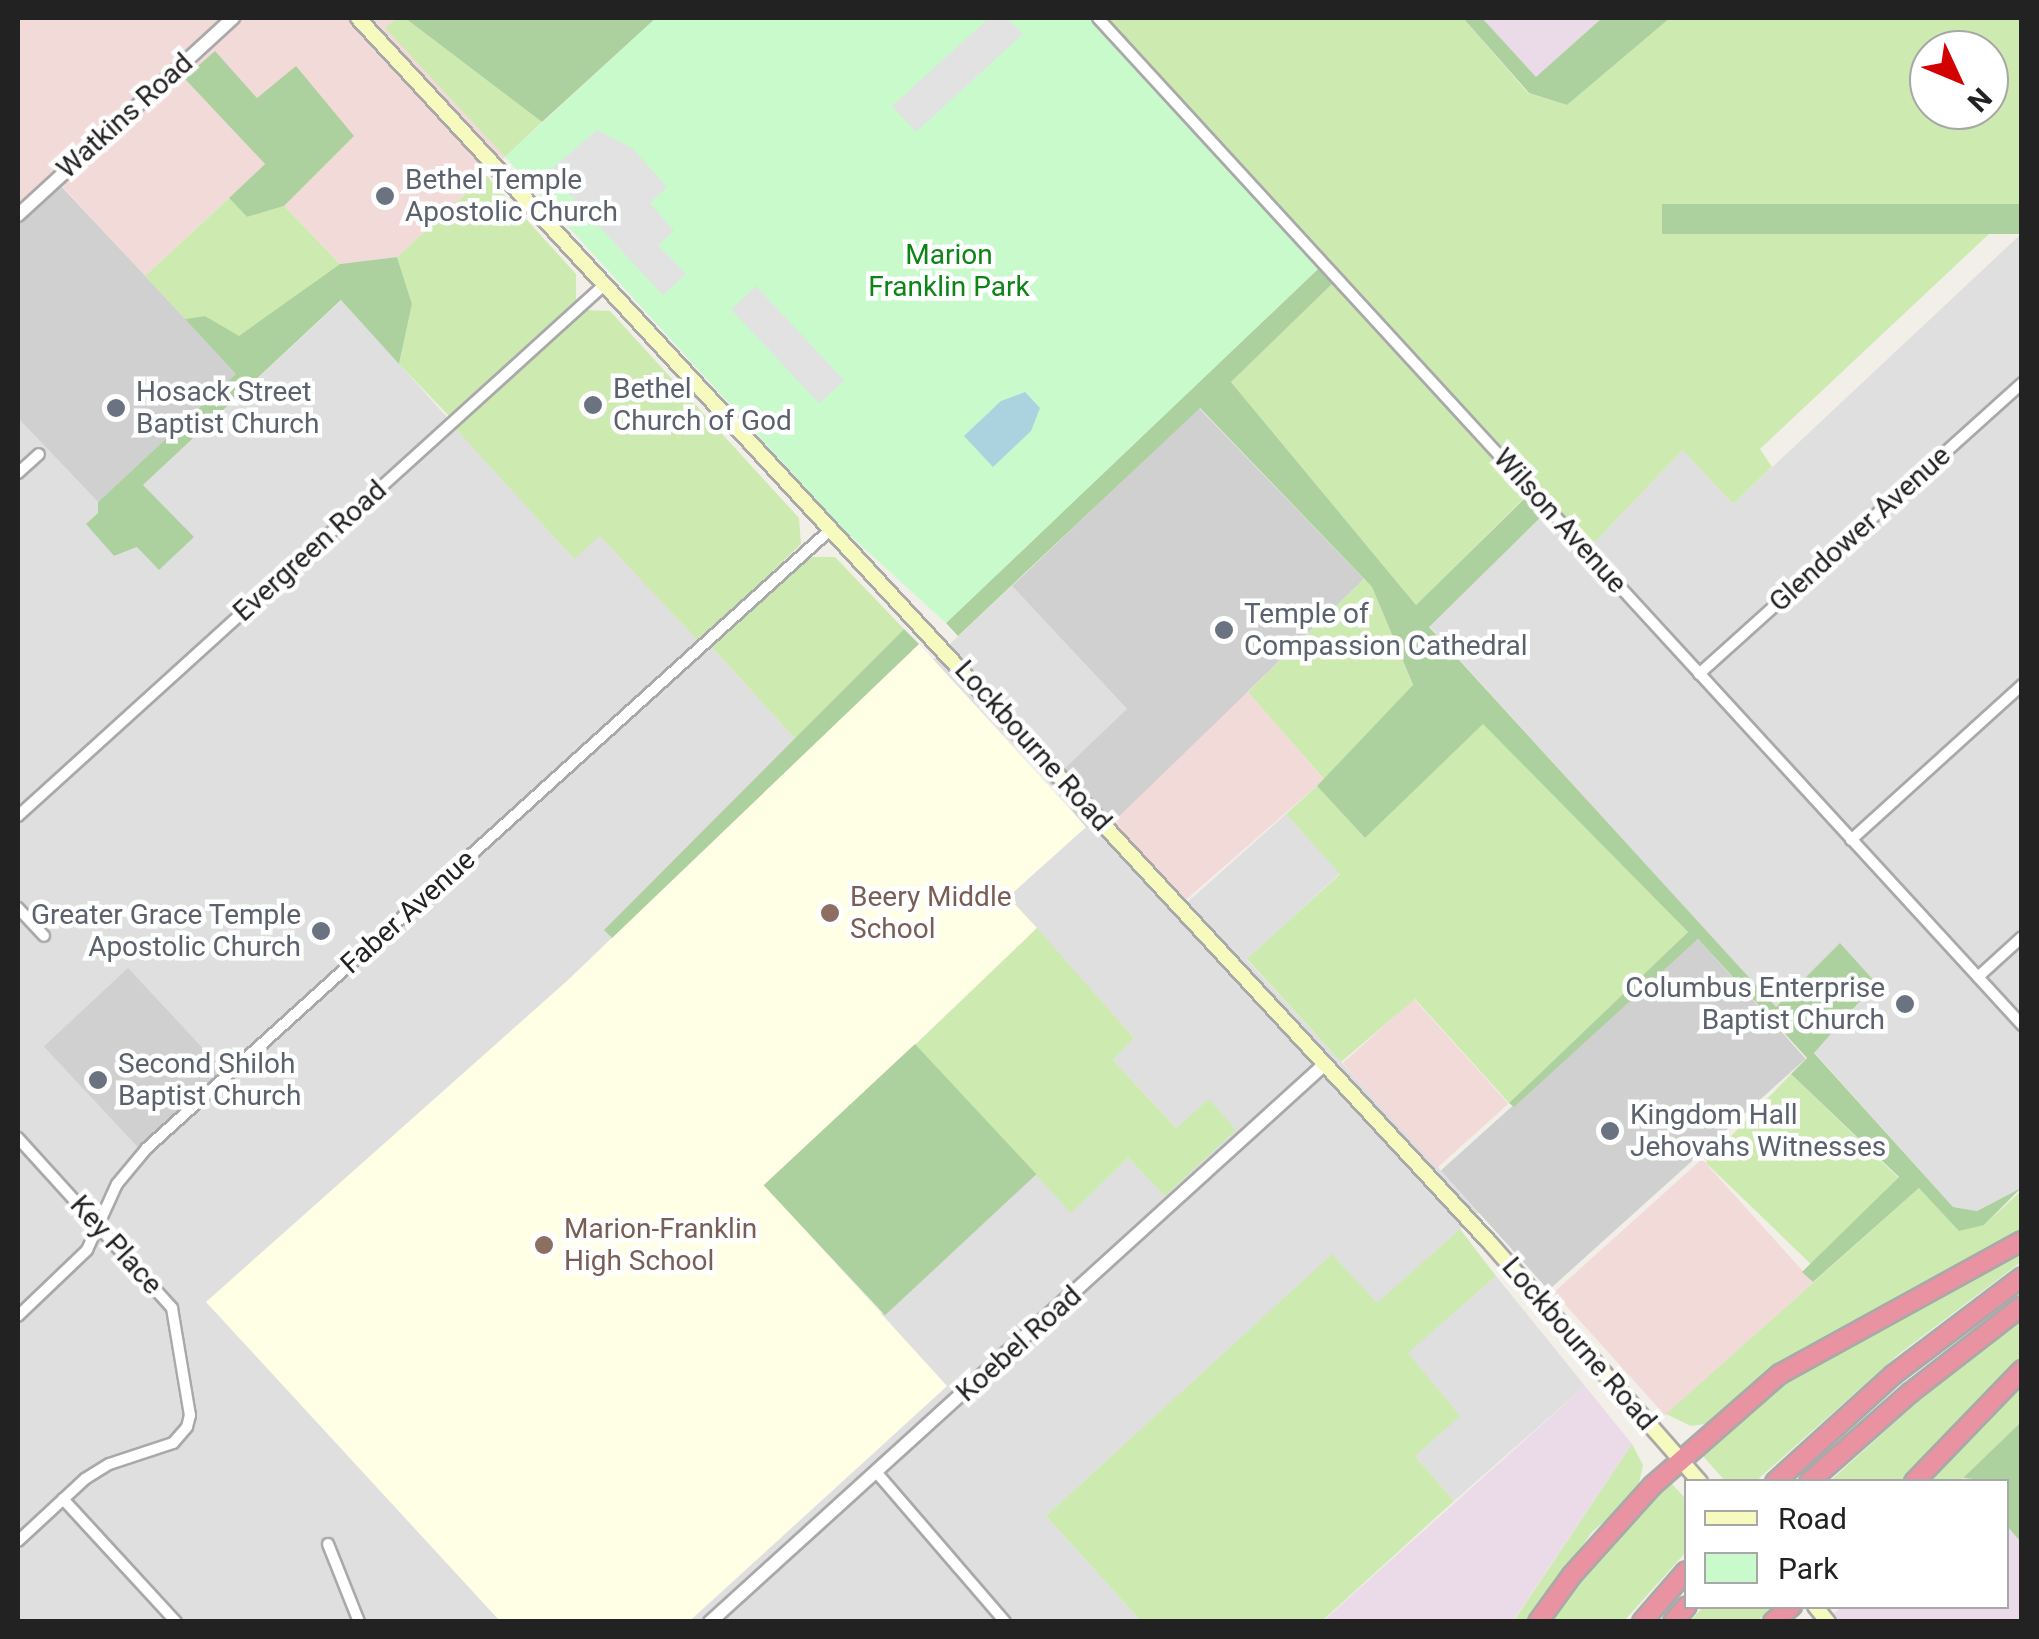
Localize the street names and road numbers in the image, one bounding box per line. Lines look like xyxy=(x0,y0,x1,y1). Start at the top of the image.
street label: Watkins Road xyxy=(50,46,200,186)
street label: Glendower Avenue xyxy=(1763,439,1957,619)
street label: Wilson Avenue xyxy=(1486,442,1634,600)
street label: Evergreen Road xyxy=(227,474,393,628)
street label: Lockbourne Road xyxy=(948,654,1118,838)
street label: Faber Avenue xyxy=(334,843,482,981)
street label: Key Place xyxy=(63,1189,169,1301)
street label: Lockbourne Road xyxy=(1495,1251,1663,1437)
street label: Koebel Road xyxy=(950,1279,1088,1409)

